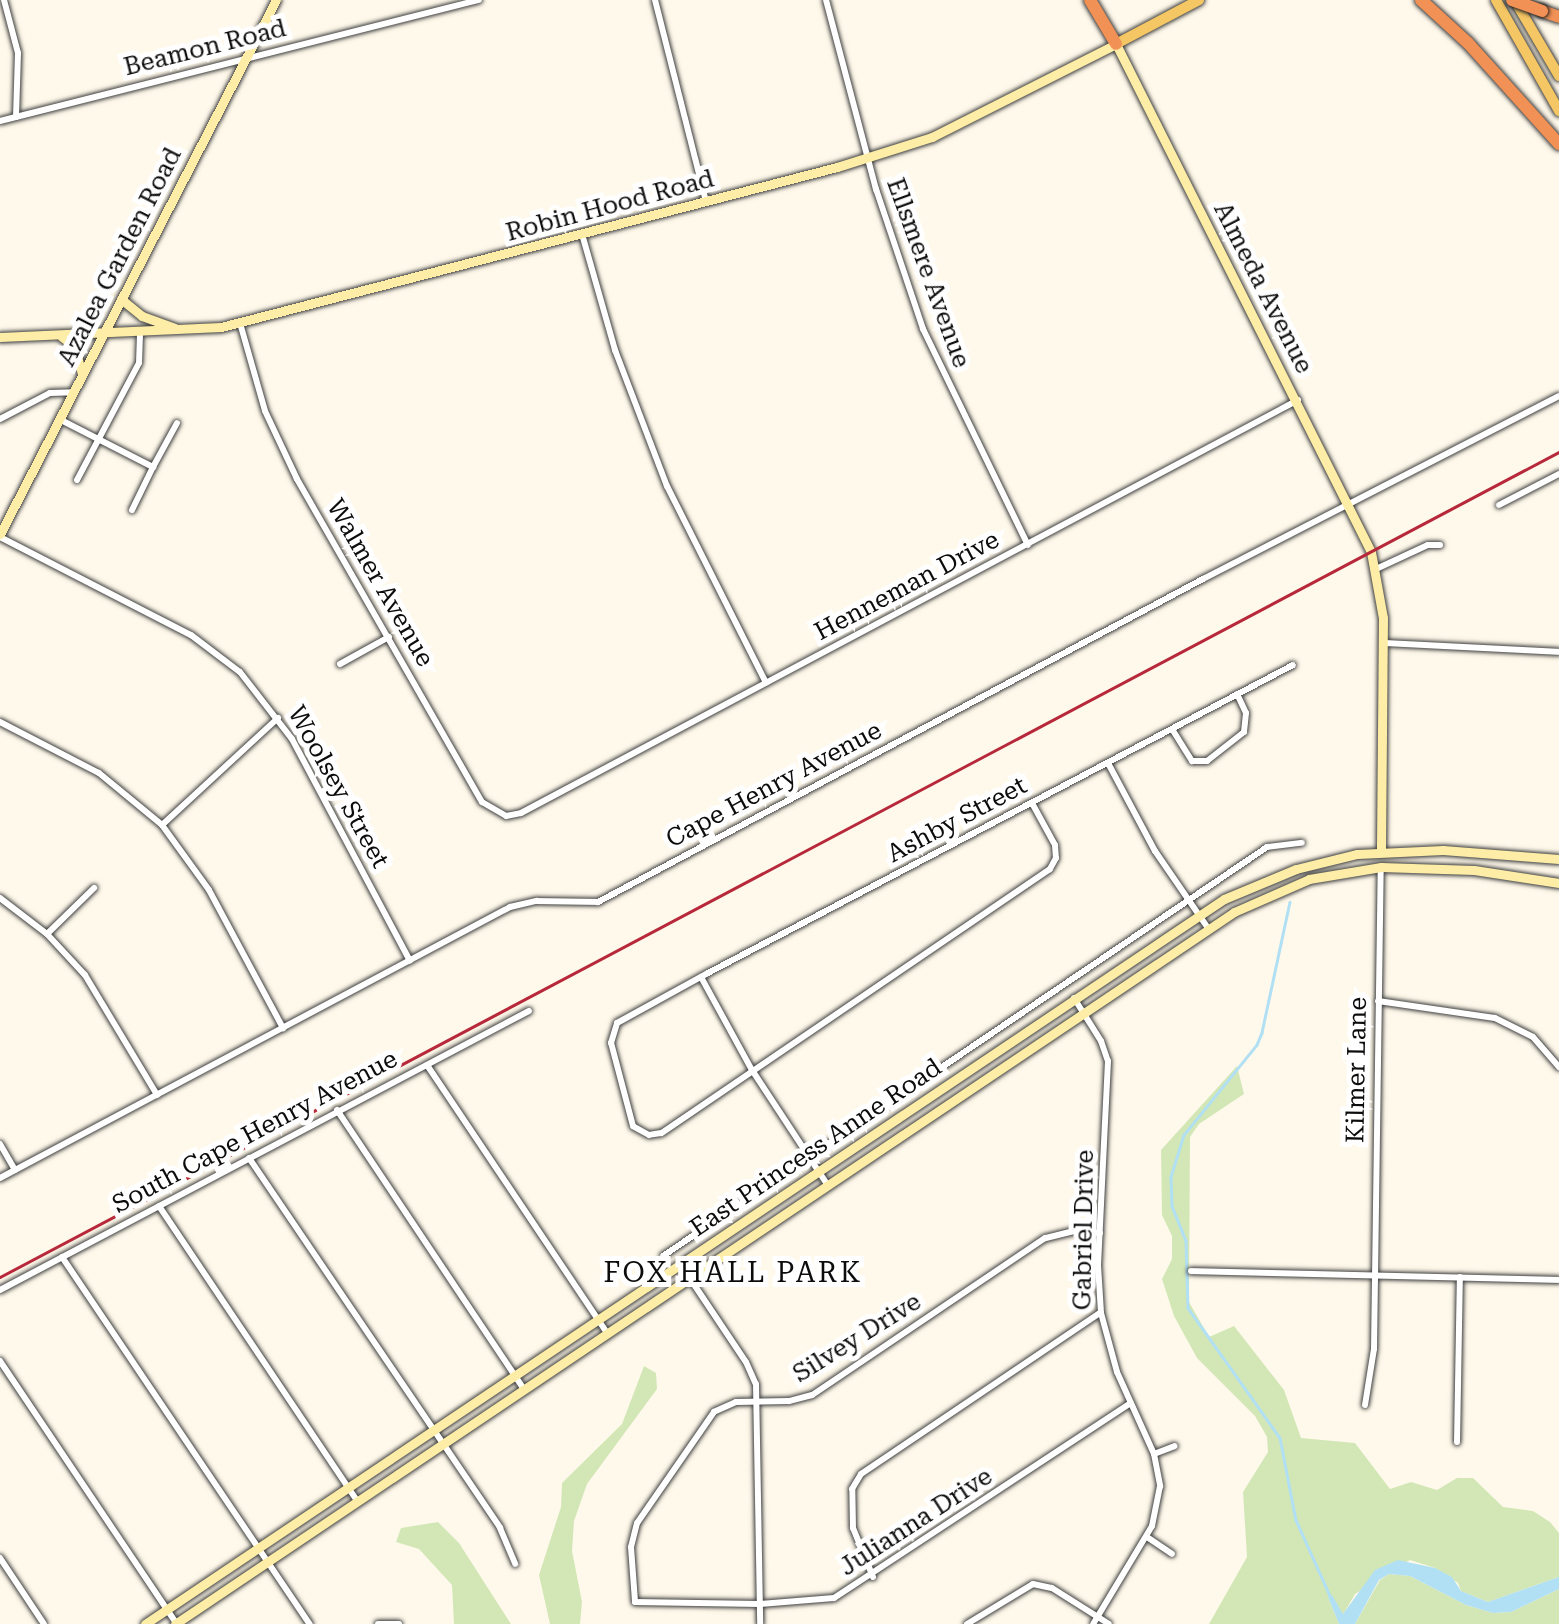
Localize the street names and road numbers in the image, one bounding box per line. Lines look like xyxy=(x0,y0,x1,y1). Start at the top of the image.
street label: Beamon Road xyxy=(121,13,289,83)
street label: Azalea Garden Road xyxy=(52,143,188,371)
street label: Robin Hood Road xyxy=(503,164,717,248)
street label: Ellsmere Avenue xyxy=(880,174,976,372)
street label: Almeda Avenue xyxy=(1207,198,1319,378)
street label: Walmer Avenue xyxy=(320,494,440,672)
street label: Henneman Drive xyxy=(810,525,1004,647)
street label: Woolsey Street xyxy=(281,701,395,873)
street label: Cape Henry Avenue xyxy=(661,715,887,855)
street label: Ashby Street xyxy=(882,771,1032,869)
street label: Kilmer Lane xyxy=(1341,997,1373,1143)
street label: South Cape Henry Avenue xyxy=(107,1044,403,1220)
street label: East Princess Anne Road xyxy=(685,1053,947,1243)
street label: Gabriel Drive xyxy=(1068,1149,1100,1311)
street label: Silvey Drive xyxy=(788,1287,926,1389)
street label: Julianna Drive xyxy=(834,1461,998,1583)

